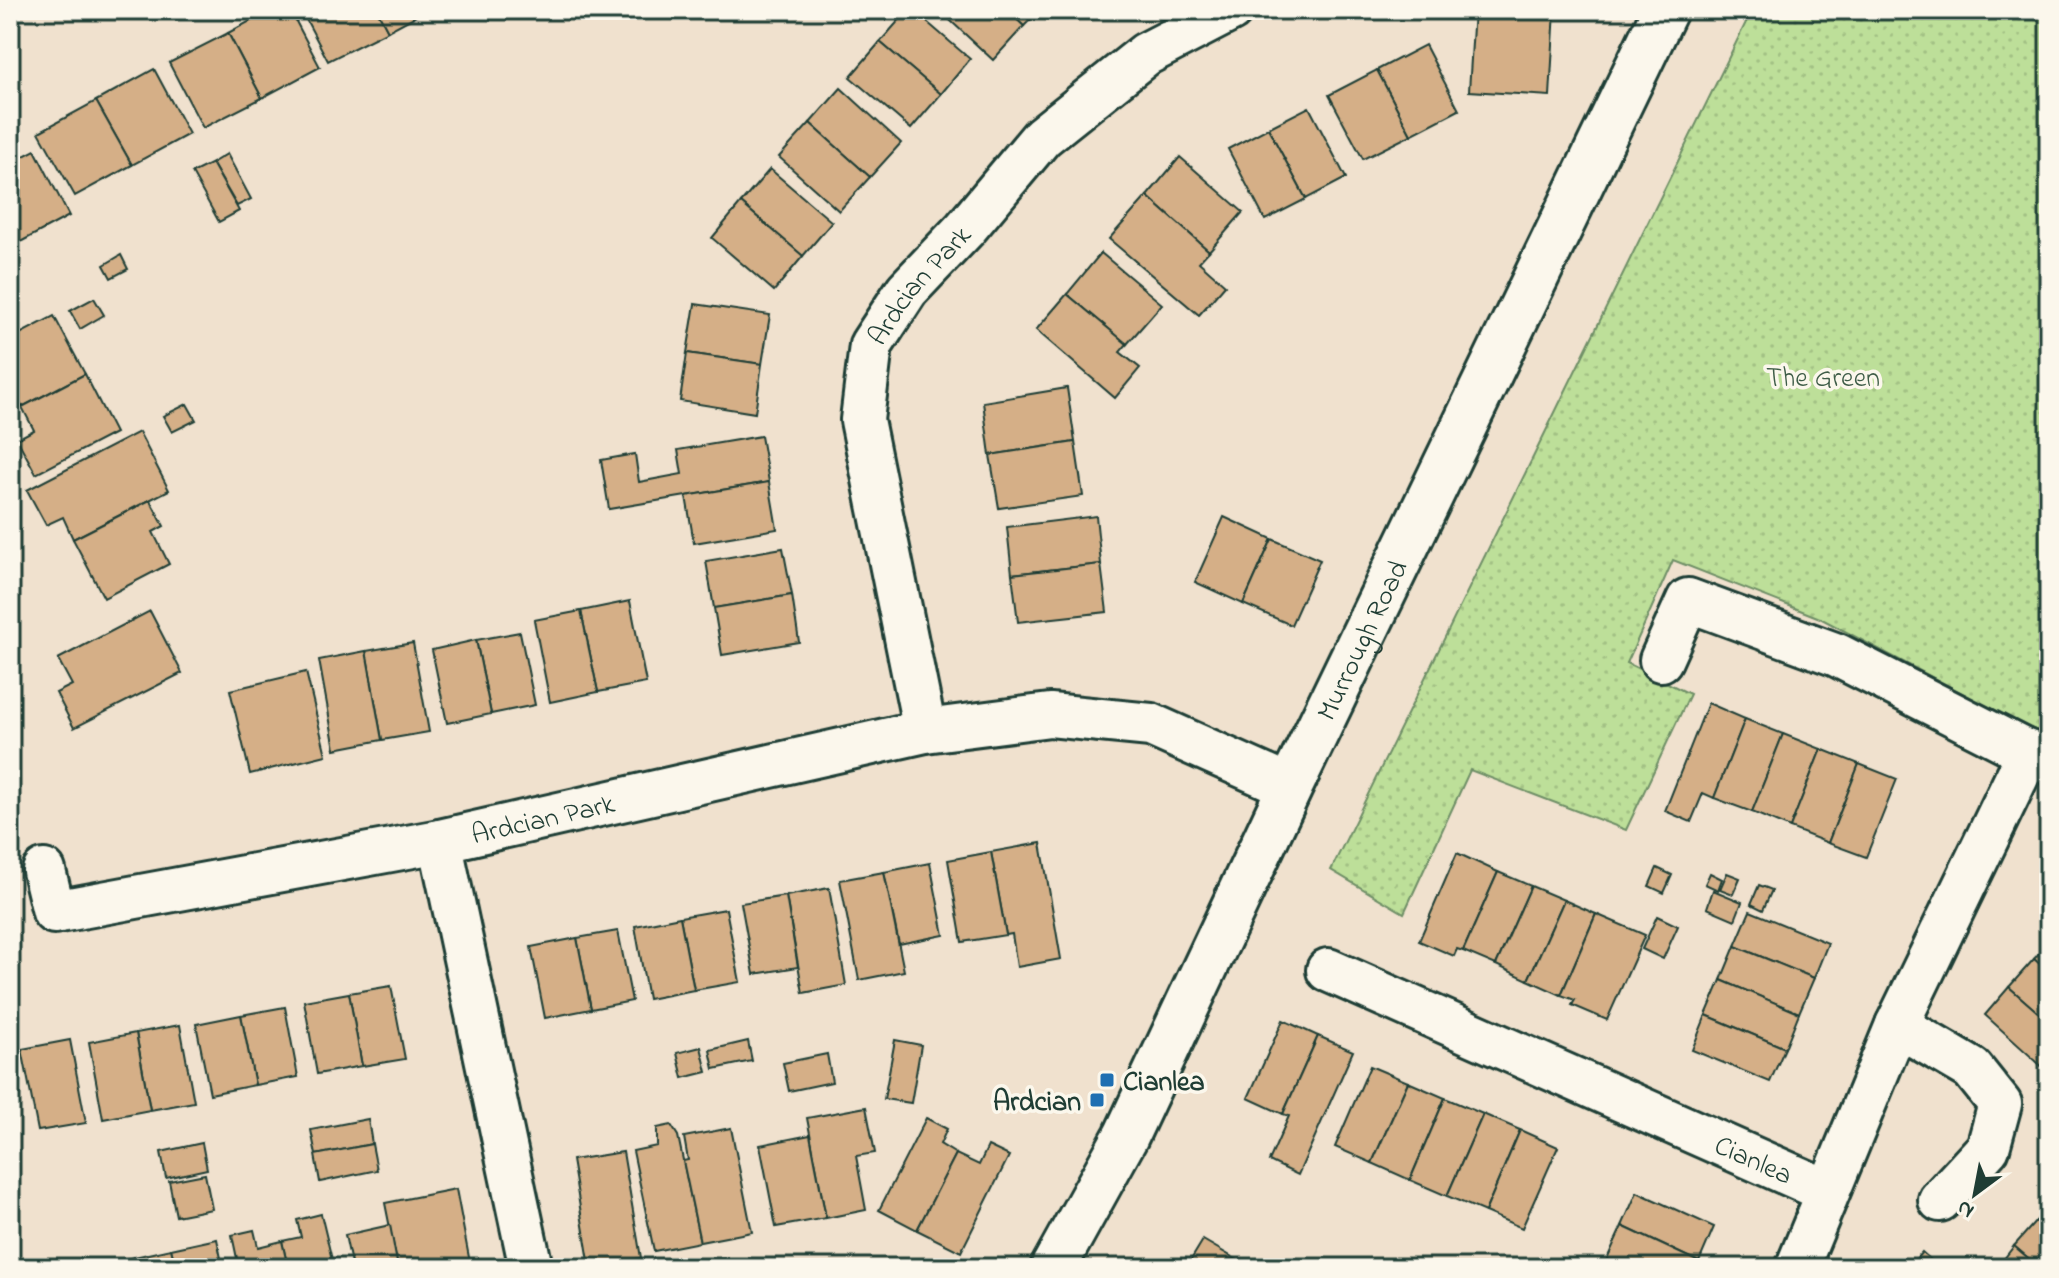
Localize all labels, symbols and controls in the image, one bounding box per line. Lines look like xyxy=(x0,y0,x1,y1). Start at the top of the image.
street label: Ardcian Park xyxy=(859,217,983,355)
park label: The Green xyxy=(1766,359,1880,400)
street label: Murrough Road xyxy=(1308,554,1421,728)
street label: Ardcian Park xyxy=(468,785,620,857)
place label: Cianlea xyxy=(1123,1063,1205,1104)
marker: Cianlea xyxy=(1098,1071,1116,1089)
place label: Ardcian xyxy=(993,1083,1081,1124)
marker: Ardcian xyxy=(1088,1091,1106,1109)
street label: Cianlea xyxy=(1707,1127,1798,1197)
north arrow xyxy=(1935,1154,2015,1234)
text: N xyxy=(1951,1191,1981,1226)

